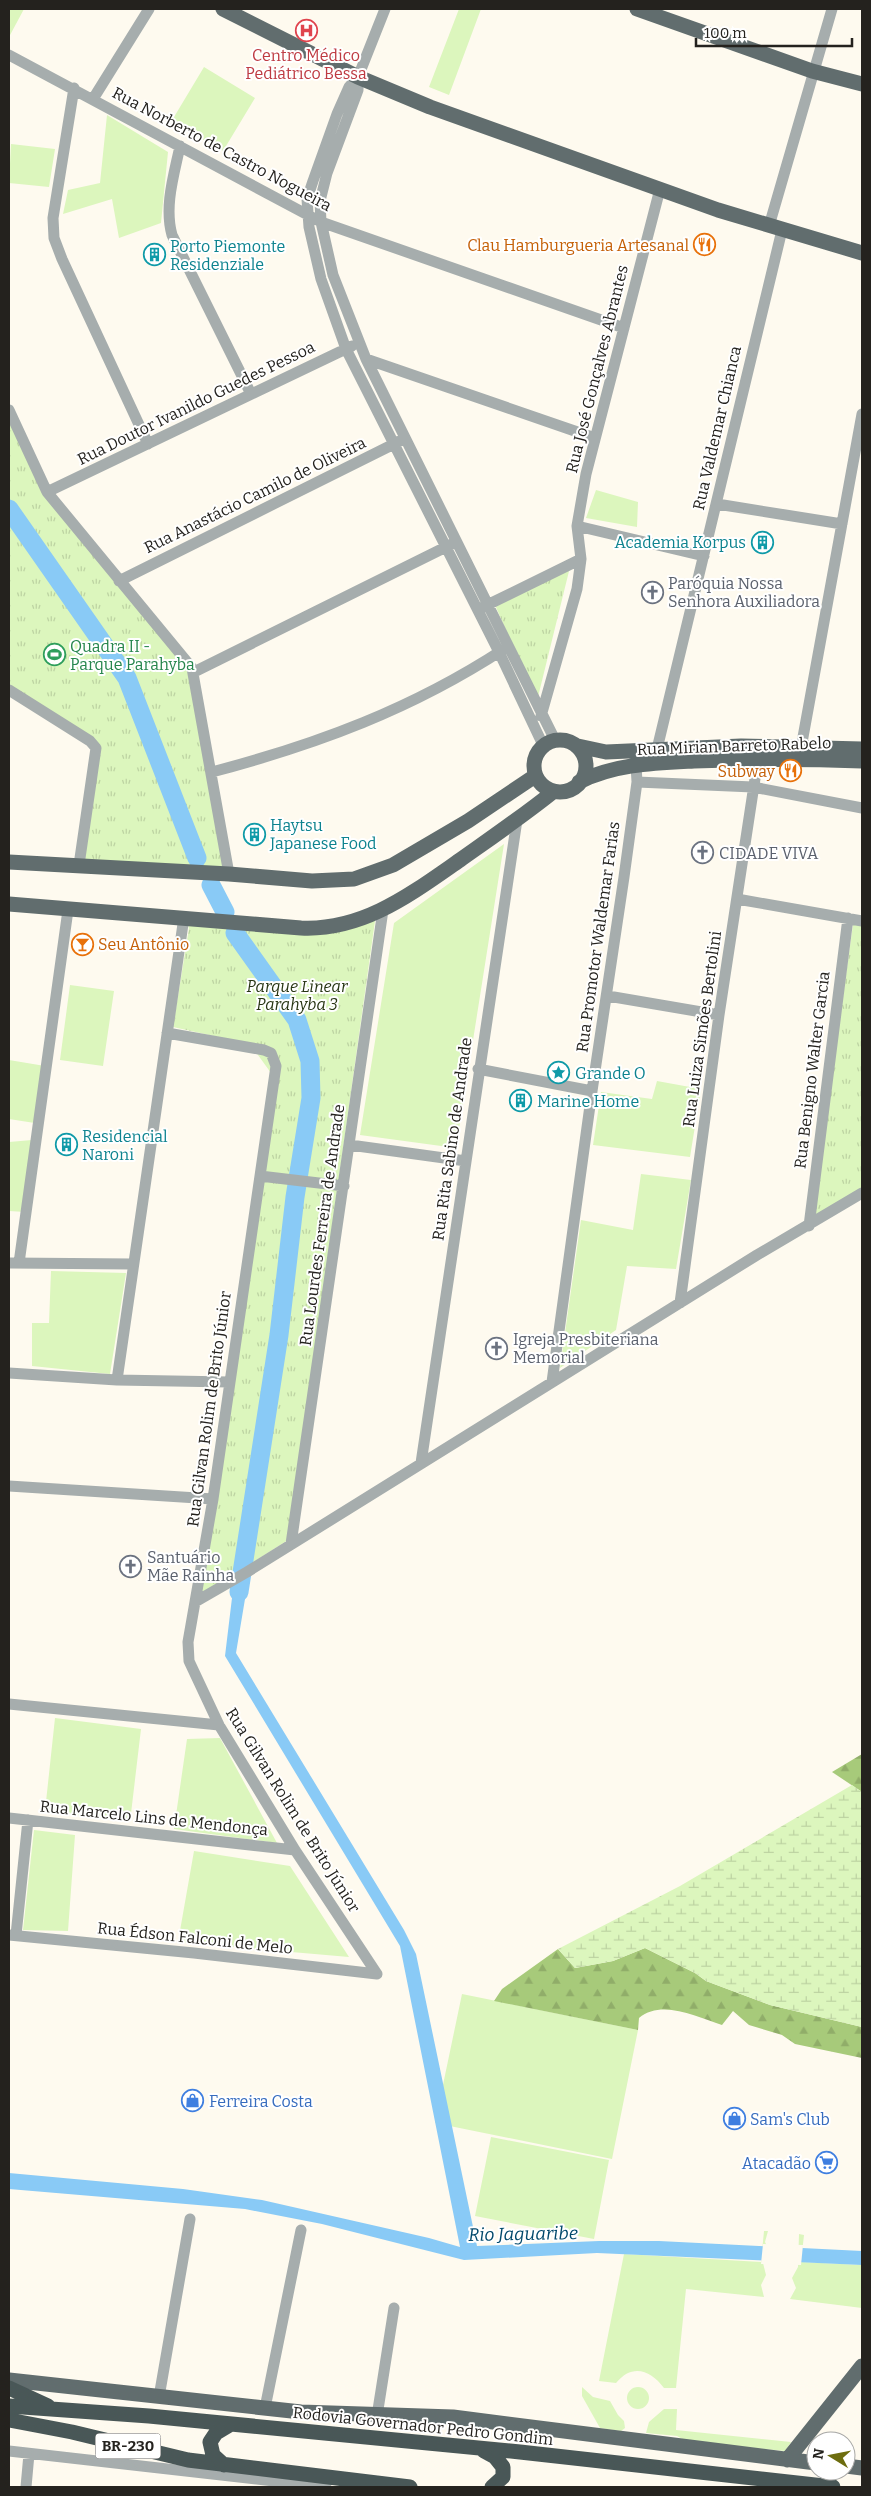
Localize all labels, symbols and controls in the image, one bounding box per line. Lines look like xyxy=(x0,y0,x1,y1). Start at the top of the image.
scale bar xyxy=(696,15,852,47)
hospital icon: Centro Médico Pediátrico Bessa xyxy=(294,19,318,43)
text: 100 m xyxy=(704,24,747,42)
place label: Centro Médico Pediátrico Bessa xyxy=(245,46,367,83)
street label: Rua Norberto de Castro Nogueira xyxy=(109,83,335,215)
restaurant icon: Clau Hamburgueria Artesanal xyxy=(693,233,717,257)
place label: Clau Hamburgueria Artesanal xyxy=(467,236,689,255)
place label: Porto Piemonte Residenziale xyxy=(170,237,285,274)
building icon: Porto Piemonte Residenziale xyxy=(142,243,166,267)
street label: Rua José Gonçalves Abrantes xyxy=(562,263,632,475)
street label: Rua Doutor Ivanildo Guedes Pessoa xyxy=(74,337,318,469)
street label: Rua Valdemar Chianca xyxy=(689,344,745,512)
street label: Rua Anastácio Camilo de Oliveira xyxy=(141,433,369,557)
building icon: Academia Korpus xyxy=(750,530,774,554)
place label: Academia Korpus xyxy=(614,533,746,552)
place label: Paróquia Nossa Senhora Auxiliadora xyxy=(668,574,820,611)
church icon: Paróquia Nossa Senhora Auxiliadora xyxy=(640,580,664,604)
place label: Quadra II - Parque Parahyba xyxy=(70,637,195,674)
sports icon: Quadra II - Parque Parahyba xyxy=(42,643,66,667)
street label: Rua Mirian Barreto Rabelo xyxy=(636,733,832,759)
restaurant icon: Subway xyxy=(779,759,803,783)
place label: Subway xyxy=(718,762,776,781)
place label: Haytsu Japanese Food xyxy=(269,816,377,853)
street label: Rua Promotor Waldemar Farias xyxy=(572,820,624,1054)
building icon: Haytsu Japanese Food xyxy=(242,822,266,846)
church icon: CIDADE VIVA xyxy=(691,841,715,865)
place label: CIDADE VIVA xyxy=(719,844,819,863)
street label: Rua Luiza Simões Bertolini xyxy=(679,929,725,1128)
bar icon: Seu Antônio xyxy=(70,932,94,956)
place label: Seu Antônio xyxy=(98,935,189,954)
street label: Rua Benigno Walter Garcia xyxy=(790,970,834,1170)
park label: Parque Linear Parahyba 3 xyxy=(247,977,349,1014)
street label: Rua Rita Sabino de Andrade xyxy=(428,1036,476,1242)
place icon: Grande O xyxy=(547,1061,571,1085)
place label: Grande O xyxy=(575,1064,646,1083)
building icon: Marine Home xyxy=(509,1089,533,1113)
place label: Marine Home xyxy=(537,1092,639,1111)
street label: Rua Lourdes Ferreira de Andrade xyxy=(296,1103,348,1347)
place label: Residencial Naroni xyxy=(82,1127,168,1164)
building icon: Residencial Naroni xyxy=(54,1133,78,1157)
street label: Rua Gilvan Rolim de Brito Júnior xyxy=(183,1290,235,1528)
place label: Igreja Presbiteriana Memorial xyxy=(513,1330,659,1367)
church icon: Igreja Presbiteriana Memorial xyxy=(485,1336,509,1360)
place label: Santuário Mãe Rainha xyxy=(147,1548,235,1585)
church icon: Santuário Mãe Rainha xyxy=(119,1554,143,1578)
street label: Rua Gilvan Rolim de Brito Júnior xyxy=(222,1704,364,1916)
street label: Rua Marcelo Lins de Mendonça xyxy=(39,1797,269,1839)
street label: Rua Édson Falconi de Melo xyxy=(96,1917,294,1958)
shop icon: Ferreira Costa xyxy=(181,2089,205,2113)
place label: Ferreira Costa xyxy=(209,2092,313,2111)
shop icon: Sam's Club xyxy=(722,2107,746,2131)
place label: Sam's Club xyxy=(750,2110,830,2129)
supermarket icon: Atacadão xyxy=(815,2151,839,2175)
place label: Atacadão xyxy=(742,2154,811,2173)
water label: Rio Jaguaribe xyxy=(468,2222,578,2246)
street label: Rodovia Governador Pedro Gondim xyxy=(292,2403,554,2449)
north arrow xyxy=(806,2431,856,2481)
road number: BR-230 xyxy=(96,2434,160,2458)
text: N xyxy=(809,2447,828,2461)

